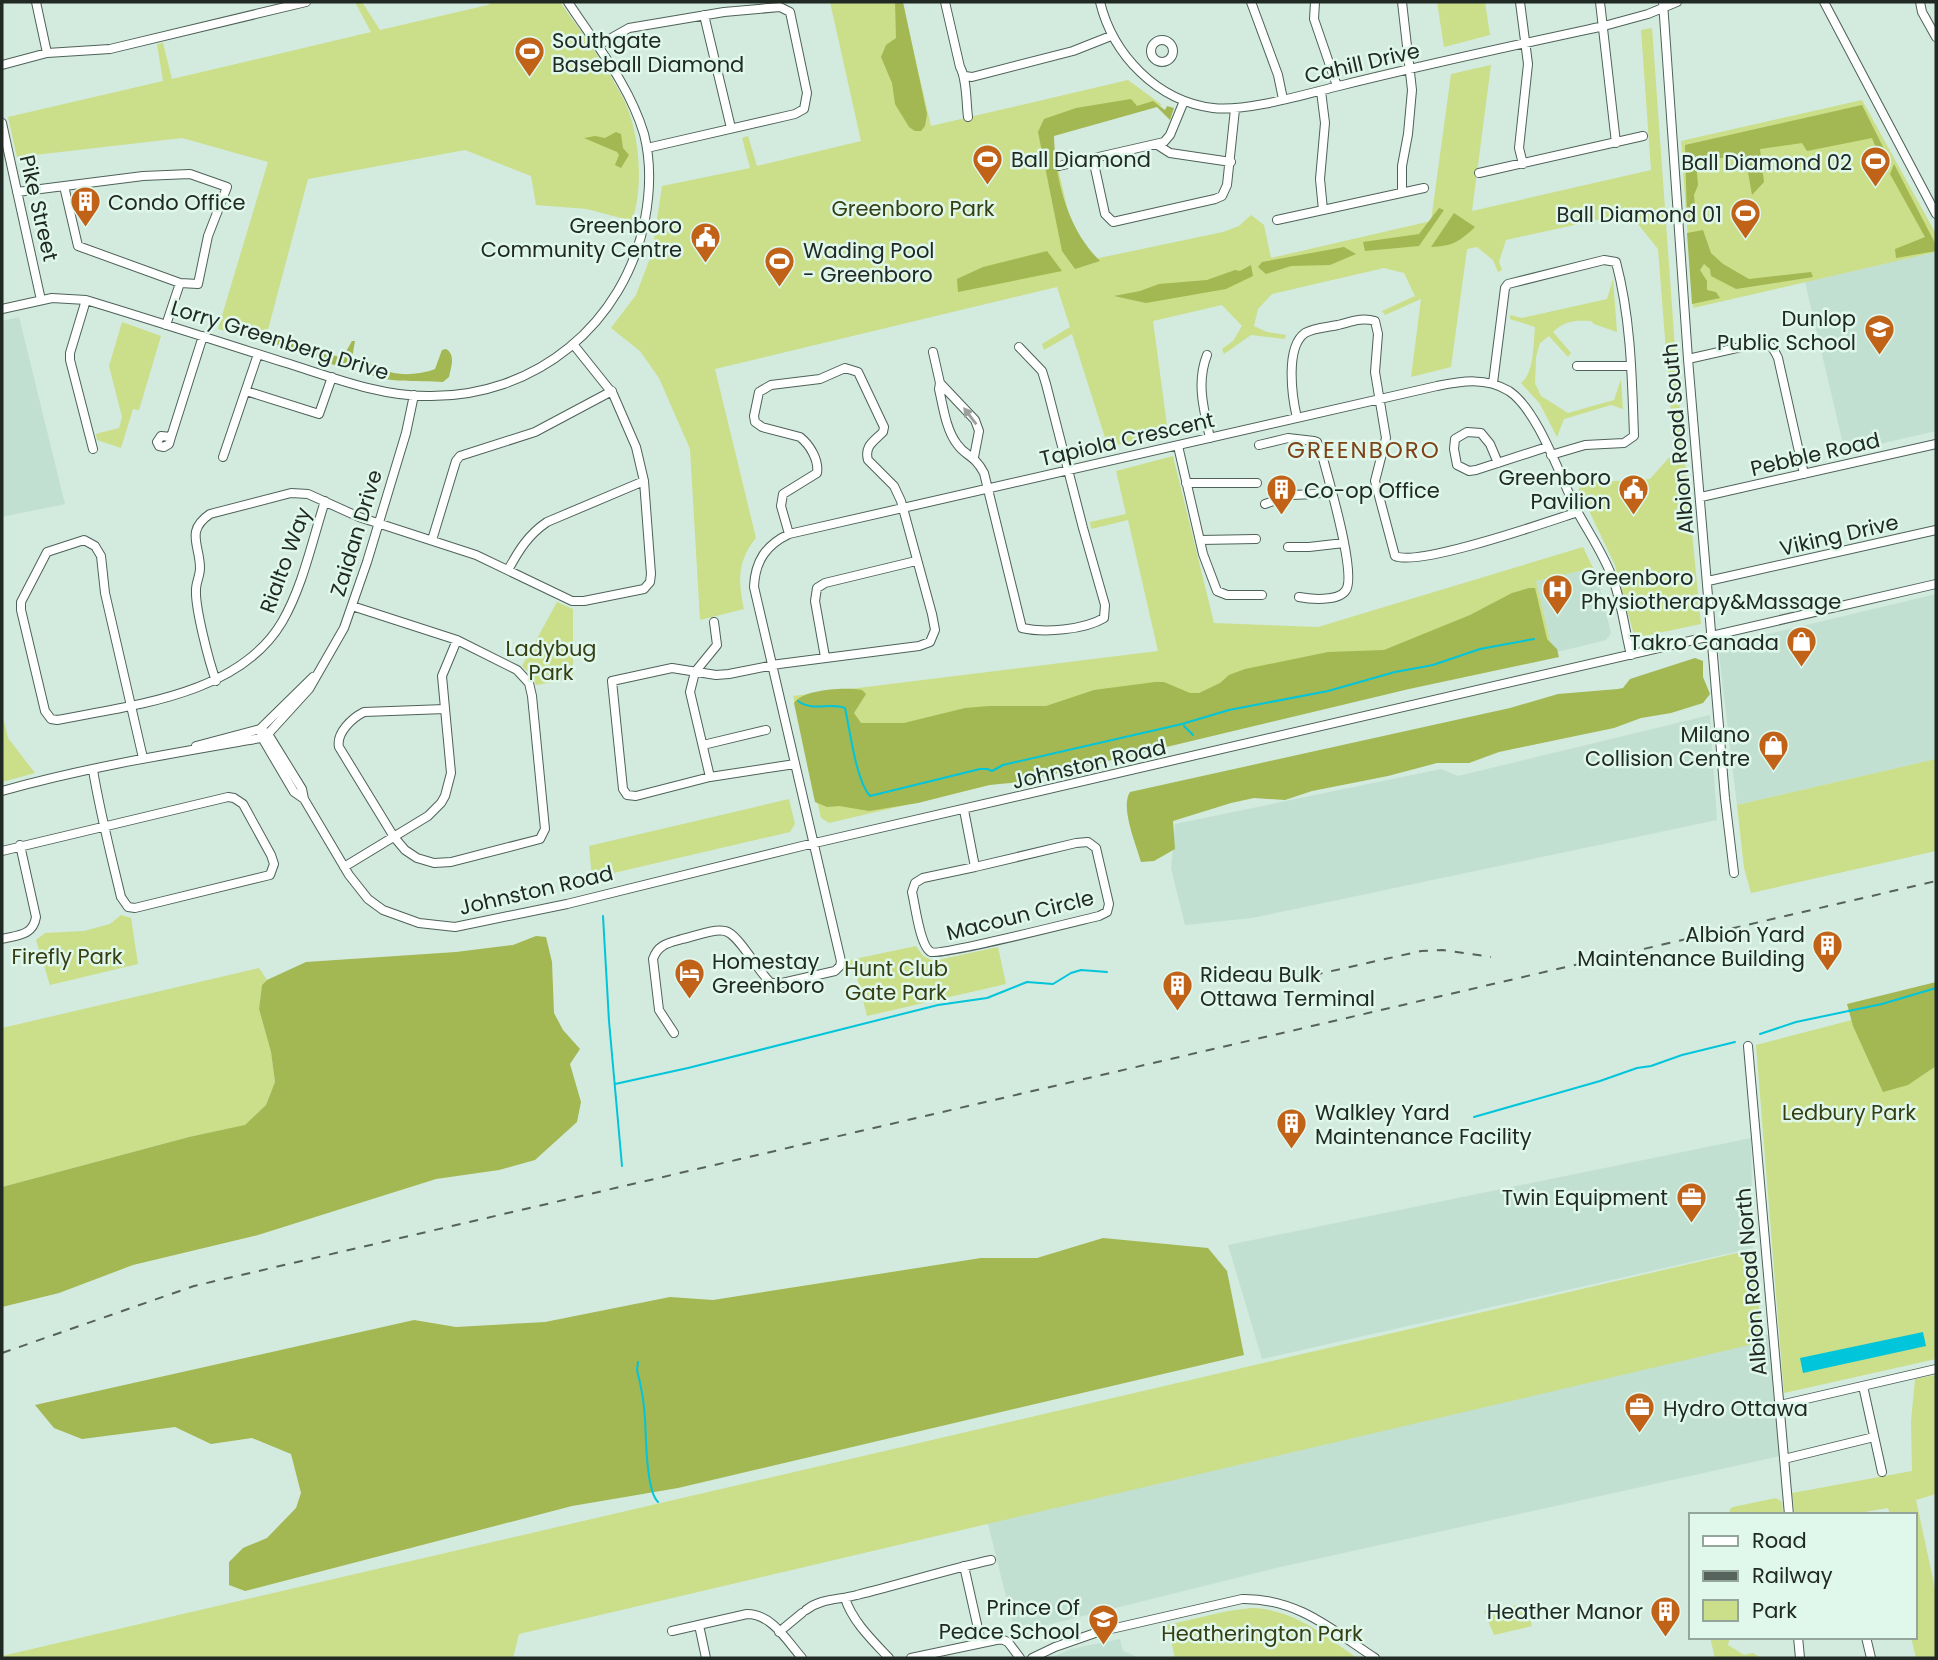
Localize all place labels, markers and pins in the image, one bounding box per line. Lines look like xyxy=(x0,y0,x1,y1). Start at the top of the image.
place label: Southgate Baseball Diamond xyxy=(552,26,744,79)
sports icon: Southgate Baseball Diamond xyxy=(512,35,546,79)
sports icon: Ball Diamond xyxy=(971,142,1005,186)
place label: Ball Diamond xyxy=(1011,145,1151,174)
sports icon: Ball Diamond 02 xyxy=(1858,145,1892,189)
place label: Ball Diamond 02 xyxy=(1681,148,1852,177)
building icon: Condo Office xyxy=(68,185,102,229)
place label: Condo Office xyxy=(108,188,246,217)
sports icon: Ball Diamond 01 xyxy=(1728,197,1762,241)
place label: Ball Diamond 01 xyxy=(1557,200,1722,229)
place label: Greenboro Community Centre xyxy=(481,211,682,264)
public building icon: Greenboro Community Centre xyxy=(688,220,722,264)
place label: Wading Pool - Greenboro xyxy=(803,236,935,289)
sports icon: Wading Pool - Greenboro xyxy=(763,245,797,289)
place label: Dunlop Public School xyxy=(1717,304,1856,357)
school or university icon: Dunlop Public School xyxy=(1862,313,1896,357)
place label: Greenboro Pavilion xyxy=(1498,463,1611,516)
public building icon: Greenboro Pavilion xyxy=(1617,472,1651,516)
building icon: Co-op Office xyxy=(1264,473,1298,517)
place label: Co-op Office xyxy=(1304,476,1440,505)
place label: Greenboro Physiotherapy&Massage xyxy=(1581,563,1841,616)
hospital icon: Greenboro Physiotherapy&Massage xyxy=(1541,572,1575,616)
shop icon: Takro Canada xyxy=(1785,625,1819,669)
place label: Takro Canada xyxy=(1629,628,1779,657)
place label: Milano Collision Centre xyxy=(1585,720,1750,773)
shop icon: Milano Collision Centre xyxy=(1756,729,1790,773)
place label: Albion Yard Maintenance Building xyxy=(1577,920,1805,973)
building icon: Albion Yard Maintenance Building xyxy=(1811,929,1845,973)
place label: Homestay Greenboro xyxy=(712,947,825,1000)
hotel icon: Homestay Greenboro xyxy=(672,956,706,1000)
place label: Rideau Bulk Ottawa Terminal xyxy=(1200,960,1375,1013)
building icon: Rideau Bulk Ottawa Terminal xyxy=(1160,969,1194,1013)
place label: Walkley Yard Maintenance Facility xyxy=(1315,1098,1532,1151)
building icon: Walkley Yard Maintenance Facility xyxy=(1275,1107,1309,1151)
office icon: Twin Equipment xyxy=(1674,1180,1708,1224)
place label: Twin Equipment xyxy=(1502,1183,1668,1212)
office icon: Hydro Ottawa xyxy=(1623,1391,1657,1435)
place label: Hydro Ottawa xyxy=(1663,1394,1808,1423)
place label: Prince Of Peace School xyxy=(939,1593,1080,1646)
building icon: Heather Manor xyxy=(1649,1594,1683,1638)
place label: Heather Manor xyxy=(1487,1597,1643,1626)
school or university icon: Prince Of Peace School xyxy=(1086,1602,1120,1646)

